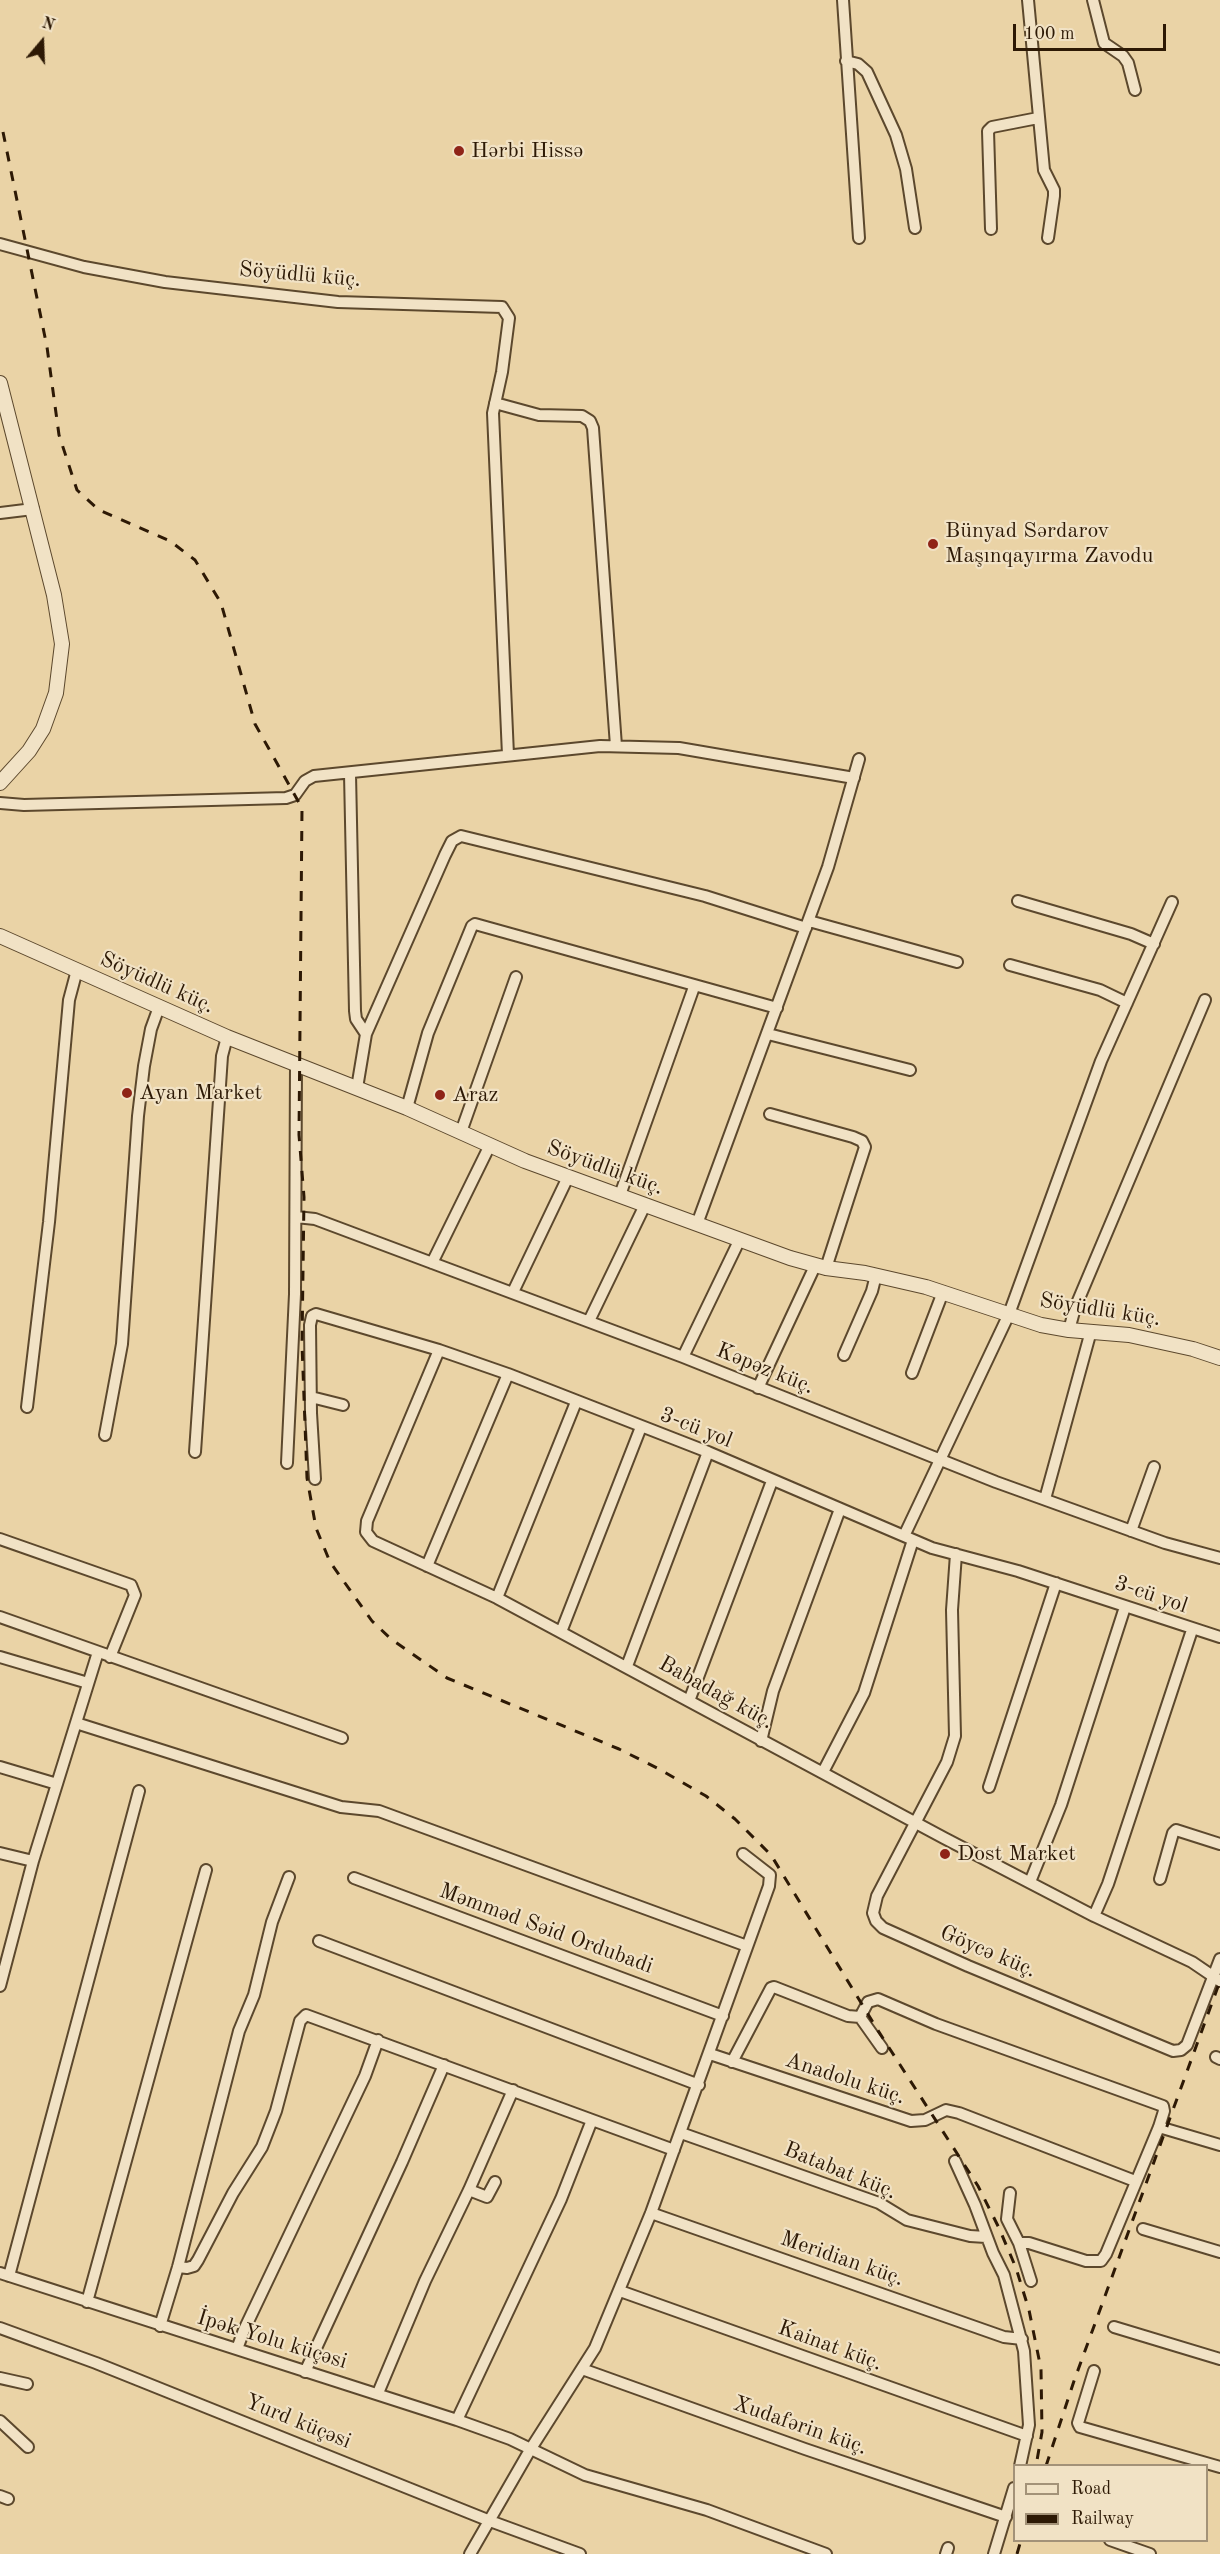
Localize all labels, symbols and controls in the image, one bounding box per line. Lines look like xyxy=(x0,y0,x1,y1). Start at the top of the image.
north arrow xyxy=(12,12,72,72)
scale bar xyxy=(1016,12,1169,50)
text: N xyxy=(39,15,56,35)
text: 100 m xyxy=(1024,25,1075,43)
place label: Hərbi Hissə xyxy=(471,138,583,164)
marker: Hərbi Hissə xyxy=(452,144,466,158)
street label: Söyüdlü küç. xyxy=(238,257,362,293)
place label: Bünyad Sərdarov Maşınqayırma Zavodu xyxy=(945,518,1154,570)
marker: Bünyad Sərdarov Maşınqayırma Zavodu xyxy=(926,537,940,551)
street label: Söyüdlü küç. xyxy=(96,946,218,1020)
place label: Ayan Market xyxy=(139,1080,262,1106)
place label: Araz xyxy=(452,1082,498,1108)
marker: Ayan Market xyxy=(120,1086,134,1100)
marker: Araz xyxy=(433,1088,447,1102)
street label: Söyüdlü küç. xyxy=(543,1135,667,1201)
street label: Söyüdlü küç. xyxy=(1038,1287,1162,1333)
street label: Kəpəz küç. xyxy=(712,1337,818,1401)
street label: 3-cü yol xyxy=(656,1402,736,1454)
street label: 3-cü yol xyxy=(1111,1570,1191,1620)
street label: Babadağ küç. xyxy=(654,1651,778,1735)
place label: Dost Market xyxy=(957,1841,1076,1867)
marker: Dost Market xyxy=(938,1847,952,1861)
street label: Məmməd Səid Ordubadi xyxy=(435,1878,657,1980)
street label: Göycə küç. xyxy=(936,1920,1040,1984)
street label: Anadolu küç. xyxy=(782,2047,908,2111)
street label: Batabat küç. xyxy=(780,2136,900,2206)
street label: Meridian küç. xyxy=(777,2226,907,2292)
street label: İpək Yolu küçəsi xyxy=(194,2305,350,2375)
street label: Kainat küç. xyxy=(774,2315,886,2377)
street label: Yurd küçəsi xyxy=(241,2389,355,2455)
street label: Xudafərin küç. xyxy=(730,2391,870,2461)
legend xyxy=(1013,2464,1208,2542)
text: Road xyxy=(1071,2480,1111,2498)
text: Railway xyxy=(1071,2510,1134,2528)

